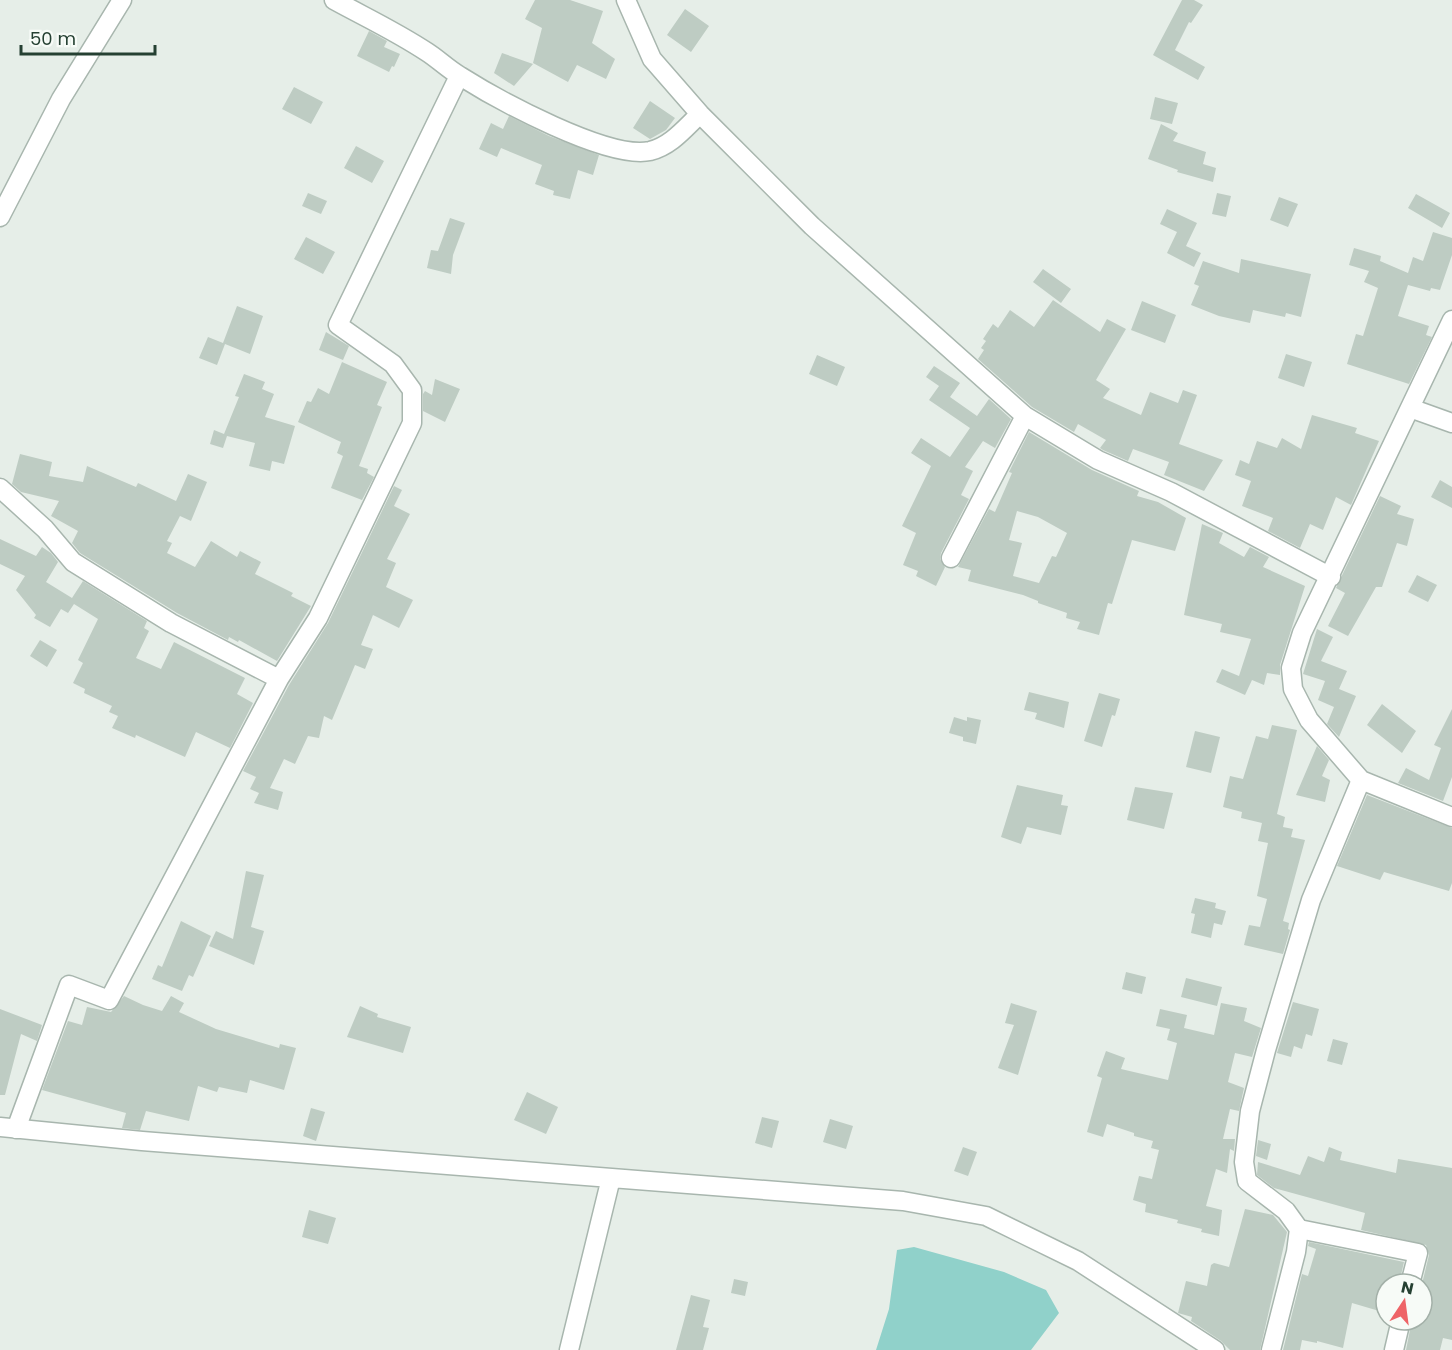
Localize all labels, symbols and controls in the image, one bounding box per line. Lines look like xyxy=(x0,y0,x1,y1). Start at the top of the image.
scale bar xyxy=(21,18,154,56)
text: 50 m xyxy=(30,26,76,51)
north arrow xyxy=(1374,1272,1434,1332)
text: N xyxy=(1399,1275,1416,1300)

